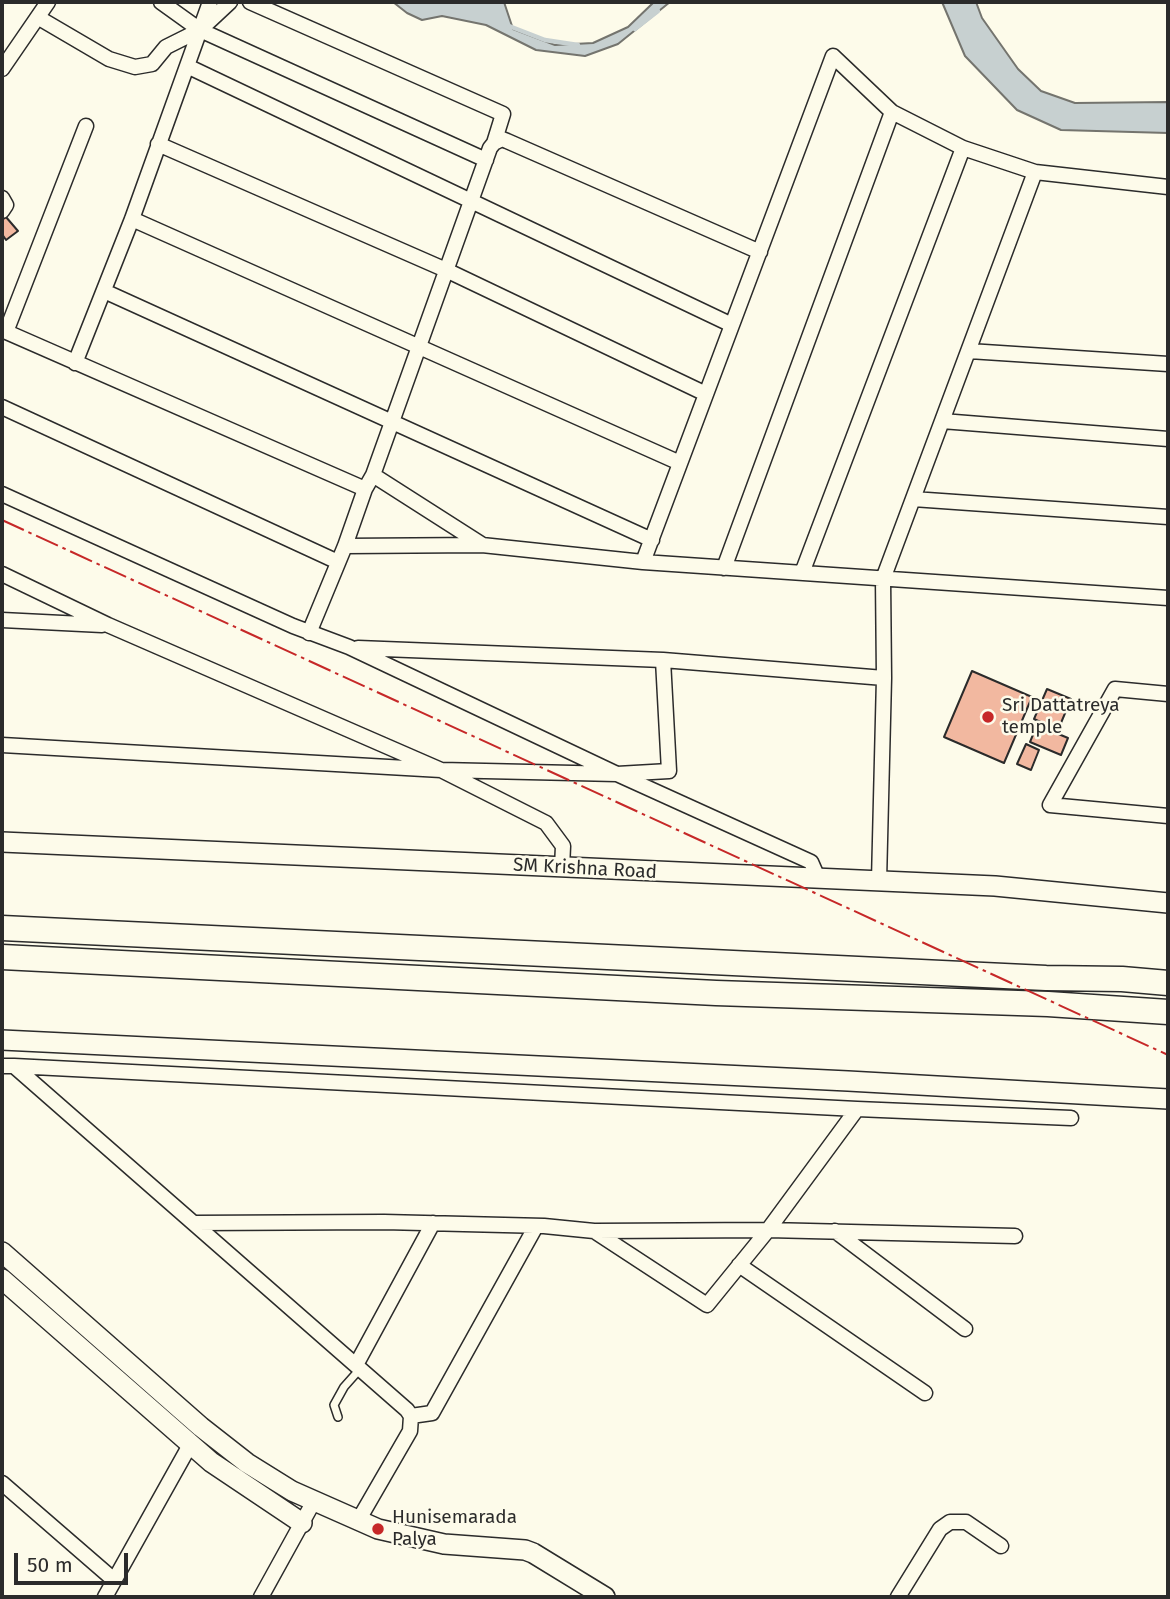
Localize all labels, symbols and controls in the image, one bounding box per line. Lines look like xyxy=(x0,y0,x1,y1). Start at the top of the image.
place label: Sri Dattatreya temple xyxy=(1002,695,1120,739)
marker: Sri Dattatreya temple xyxy=(980,709,996,725)
street label: SM Krishna Road xyxy=(512,854,658,884)
place label: Hunisemarada Palya xyxy=(392,1507,517,1551)
marker: Hunisemarada Palya xyxy=(370,1521,386,1537)
scale bar xyxy=(18,1540,131,1584)
text: 50 m xyxy=(27,1552,73,1578)

